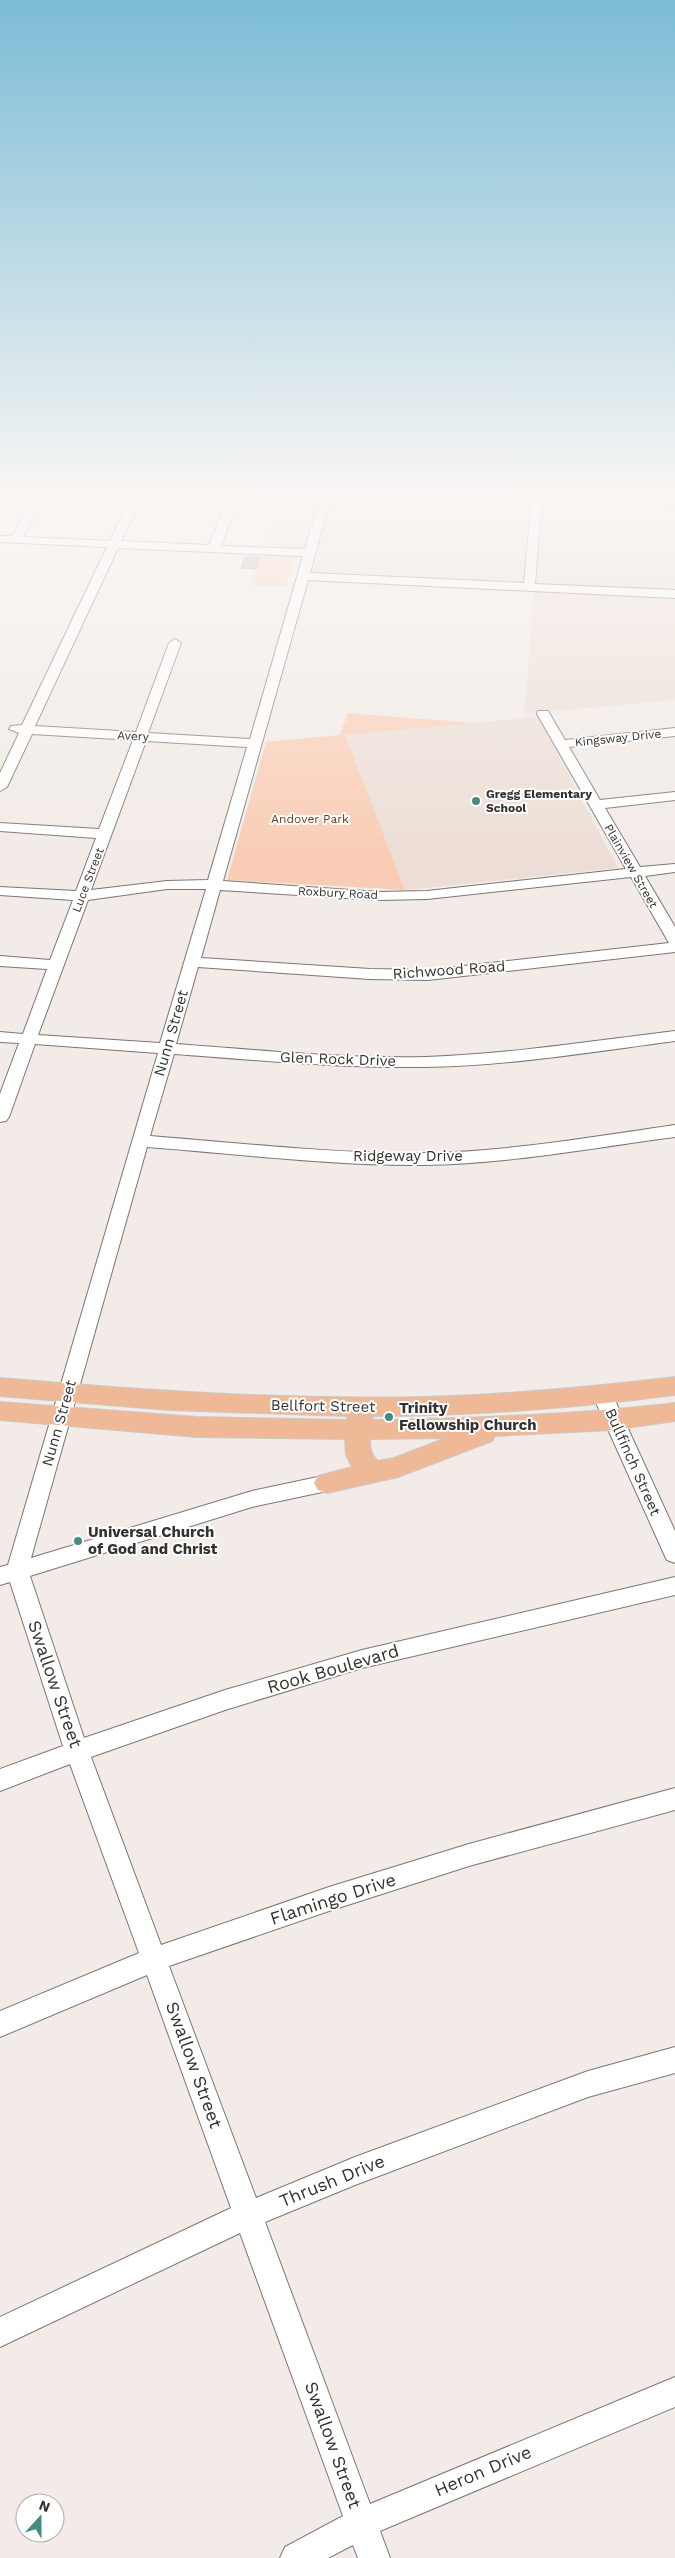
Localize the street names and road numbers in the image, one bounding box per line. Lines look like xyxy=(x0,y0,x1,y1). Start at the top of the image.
street label: Kingsway Drive xyxy=(574,726,662,750)
street label: Avery xyxy=(117,728,150,744)
street label: Plainview Street xyxy=(601,822,661,910)
street label: Luce Street xyxy=(69,846,107,914)
street label: Roxbury Road xyxy=(298,884,378,902)
street label: Richwood Road xyxy=(392,957,506,983)
street label: Nunn Street xyxy=(150,987,192,1078)
street label: Glen Rock Drive xyxy=(280,1048,396,1070)
street label: Ridgeway Drive xyxy=(353,1147,463,1165)
street label: Nunn Street xyxy=(38,1377,80,1468)
street label: Bellfort Street xyxy=(271,1396,376,1416)
street label: Bullfinch Street xyxy=(601,1406,665,1519)
street label: Swallow Street xyxy=(24,1618,87,1751)
street label: Rook Boulevard xyxy=(265,1640,401,1697)
street label: Flamingo Drive xyxy=(267,1868,398,1929)
street label: Swallow Street xyxy=(162,1999,227,2131)
street label: Thrush Drive xyxy=(276,2150,388,2211)
street label: Swallow Street xyxy=(301,2379,366,2511)
street label: Heron Drive xyxy=(431,2441,534,2500)

